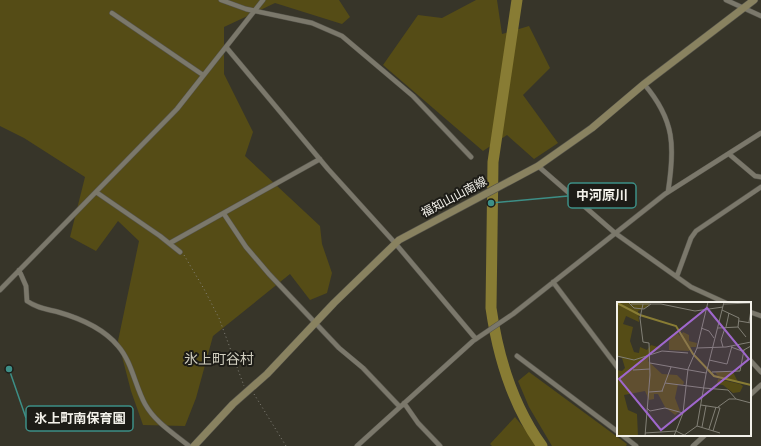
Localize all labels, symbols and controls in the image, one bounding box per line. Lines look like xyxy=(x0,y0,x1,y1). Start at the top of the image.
street label: 福知山山南線 xyxy=(419,174,489,220)
callout: 中河原川 xyxy=(568,183,636,208)
text: 中河原川 xyxy=(576,188,628,203)
inset map xyxy=(617,302,751,436)
district label: 氷上町谷村 xyxy=(184,351,254,367)
callout: 氷上町南保育園 xyxy=(26,406,133,431)
text: 氷上町南保育園 xyxy=(34,411,126,426)

